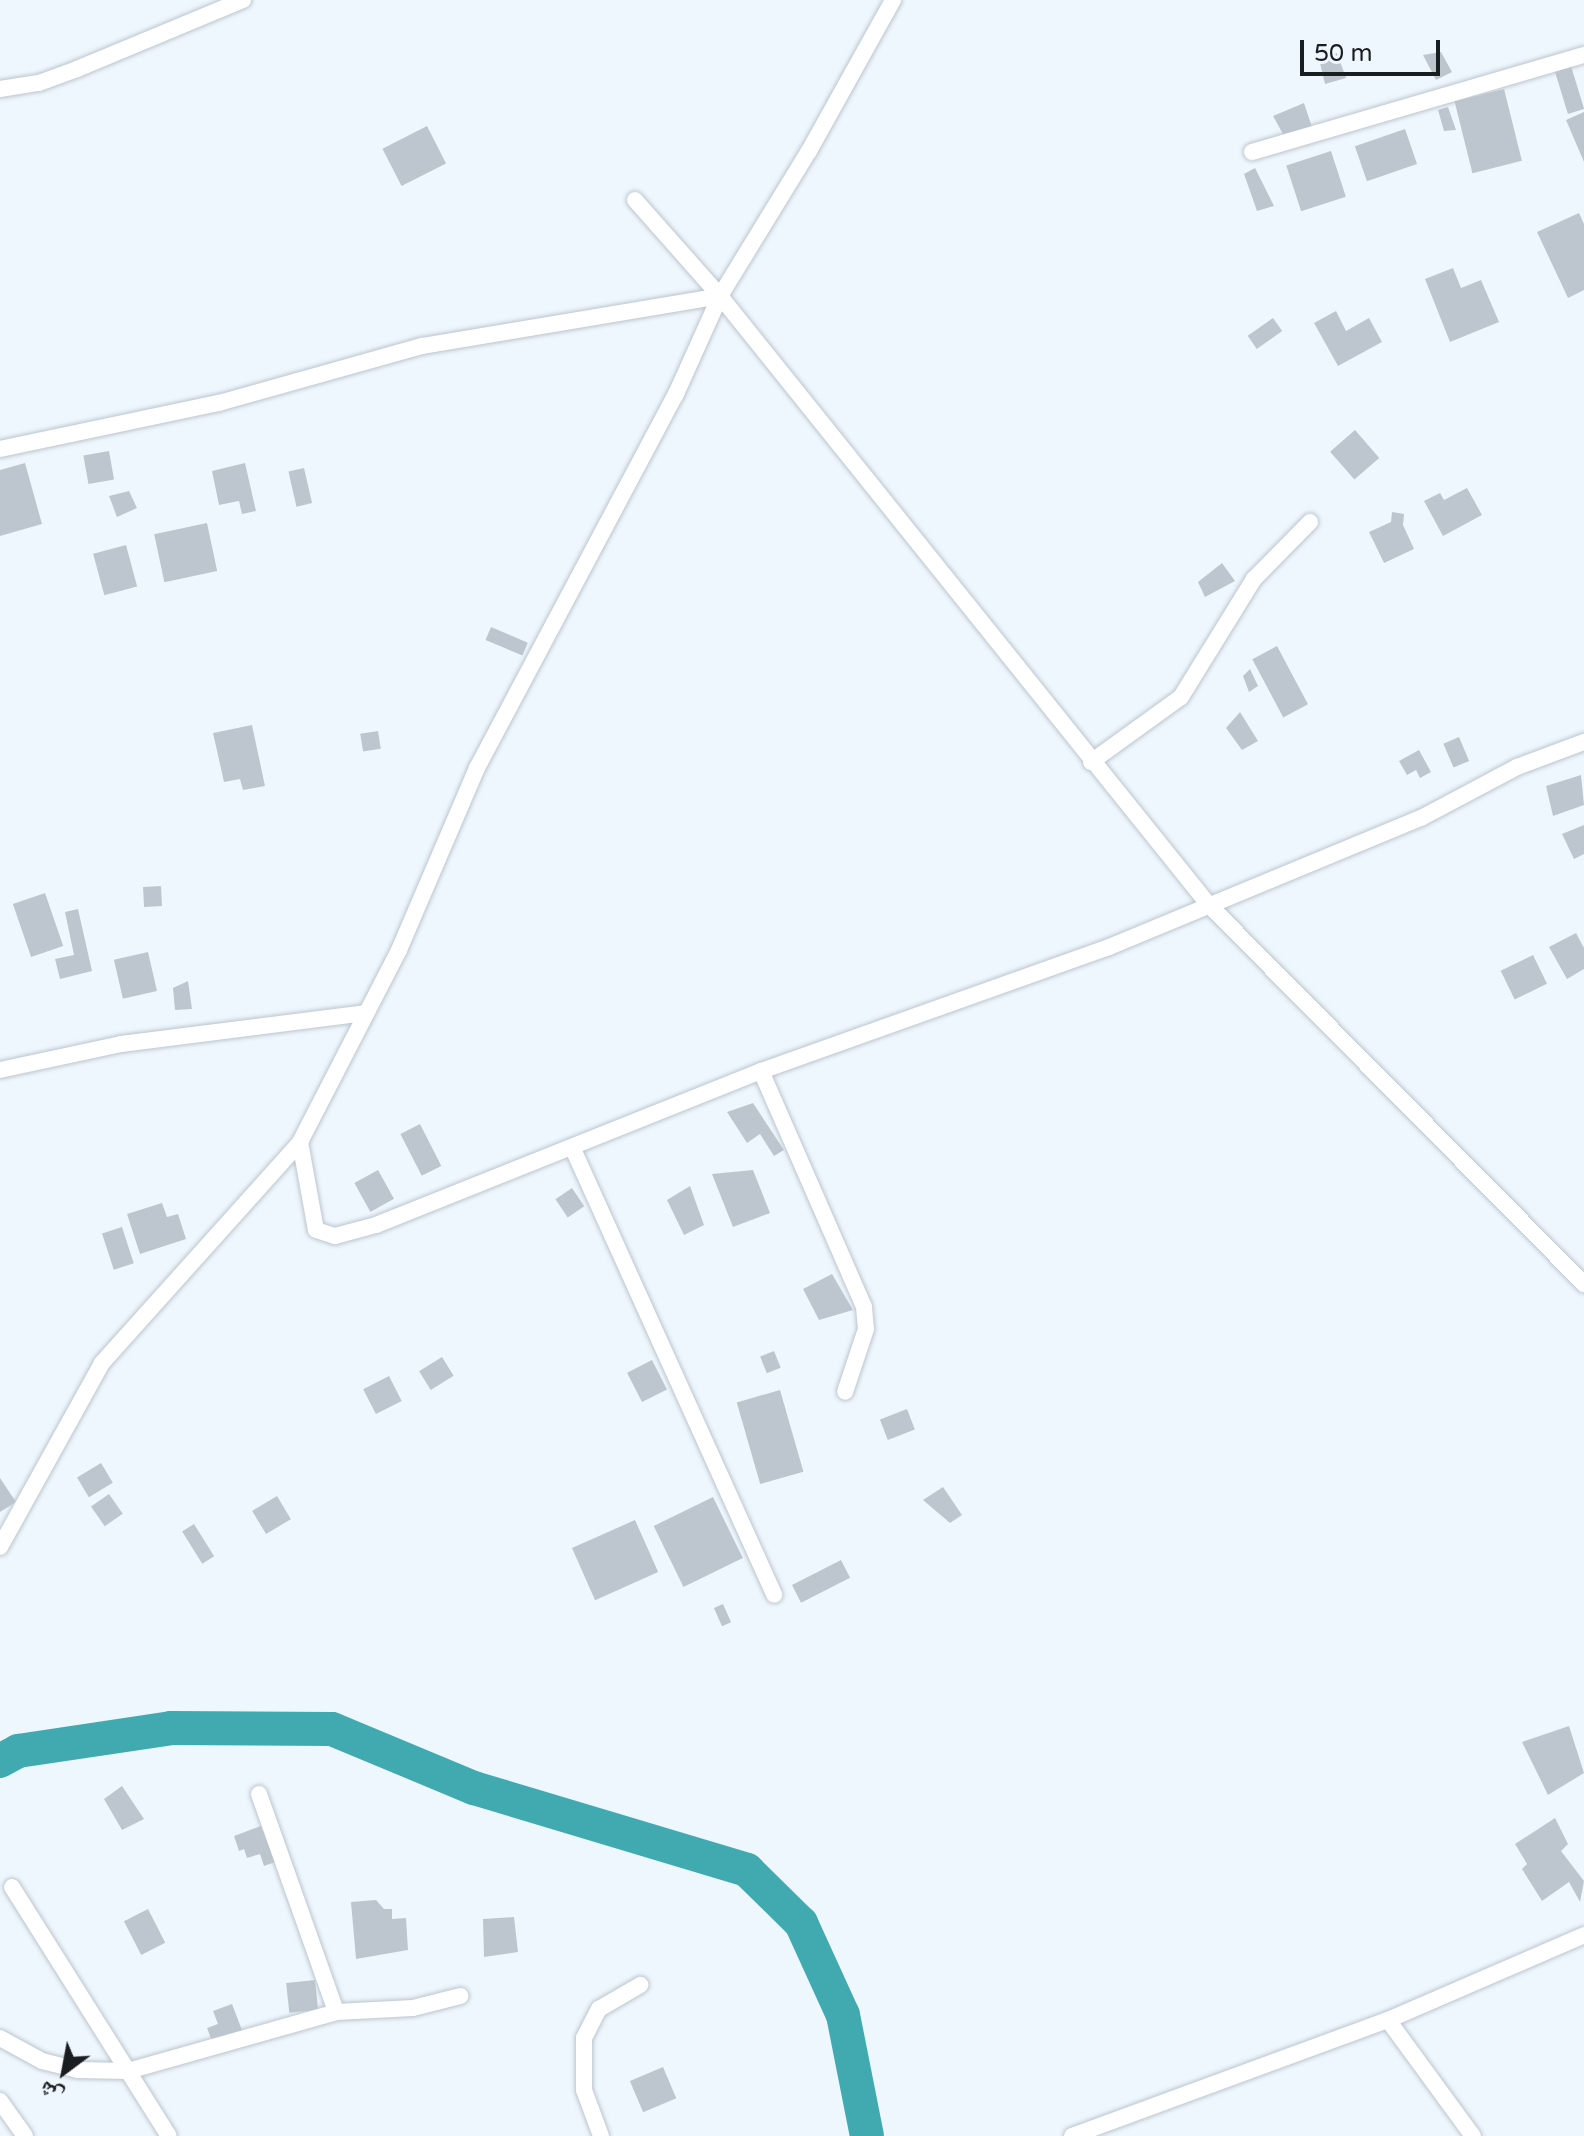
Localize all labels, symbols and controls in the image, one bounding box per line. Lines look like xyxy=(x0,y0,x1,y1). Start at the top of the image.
scale bar xyxy=(1304,24,1444,74)
text: 50 m xyxy=(1314,39,1372,68)
north arrow xyxy=(24,2032,104,2112)
text: ش xyxy=(34,2075,68,2110)

